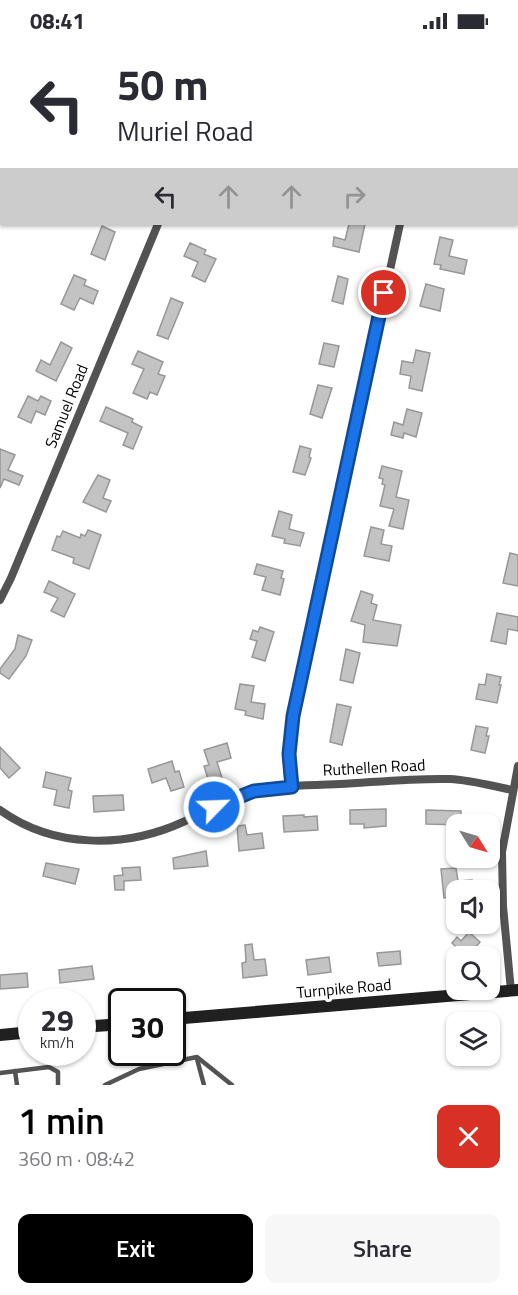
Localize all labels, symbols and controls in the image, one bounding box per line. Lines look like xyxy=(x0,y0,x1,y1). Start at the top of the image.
text: 08:41 xyxy=(30,4,85,38)
text: 50 m xyxy=(117,52,209,116)
icon: left xyxy=(18,66,96,144)
text: Muriel Road xyxy=(117,110,254,151)
icon: left xyxy=(149,180,182,213)
icon: ahead xyxy=(212,180,245,213)
icon: ahead xyxy=(275,180,308,213)
icon: right xyxy=(338,180,371,213)
pin xyxy=(358,267,409,318)
icon: arrive xyxy=(367,276,400,309)
street label: Samuel Road xyxy=(38,360,94,452)
street label: Ruthellen Road xyxy=(322,752,426,782)
position arrow xyxy=(182,775,246,839)
north arrow xyxy=(446,814,500,868)
map controls xyxy=(446,814,500,1066)
button: sound xyxy=(446,880,500,934)
button: search xyxy=(446,946,500,1000)
street label: Turnpike Road xyxy=(295,972,393,1004)
speed limit sign: 30 xyxy=(108,988,186,1066)
text: 29 xyxy=(40,997,74,1043)
button: layers xyxy=(446,1012,500,1066)
text: km/h xyxy=(40,1031,74,1054)
text: 1 min xyxy=(18,1093,105,1148)
button: close xyxy=(437,1105,500,1168)
text: 360 m · 08:42 xyxy=(18,1143,135,1174)
button: Exit xyxy=(18,1214,253,1283)
button: Share xyxy=(265,1214,500,1283)

